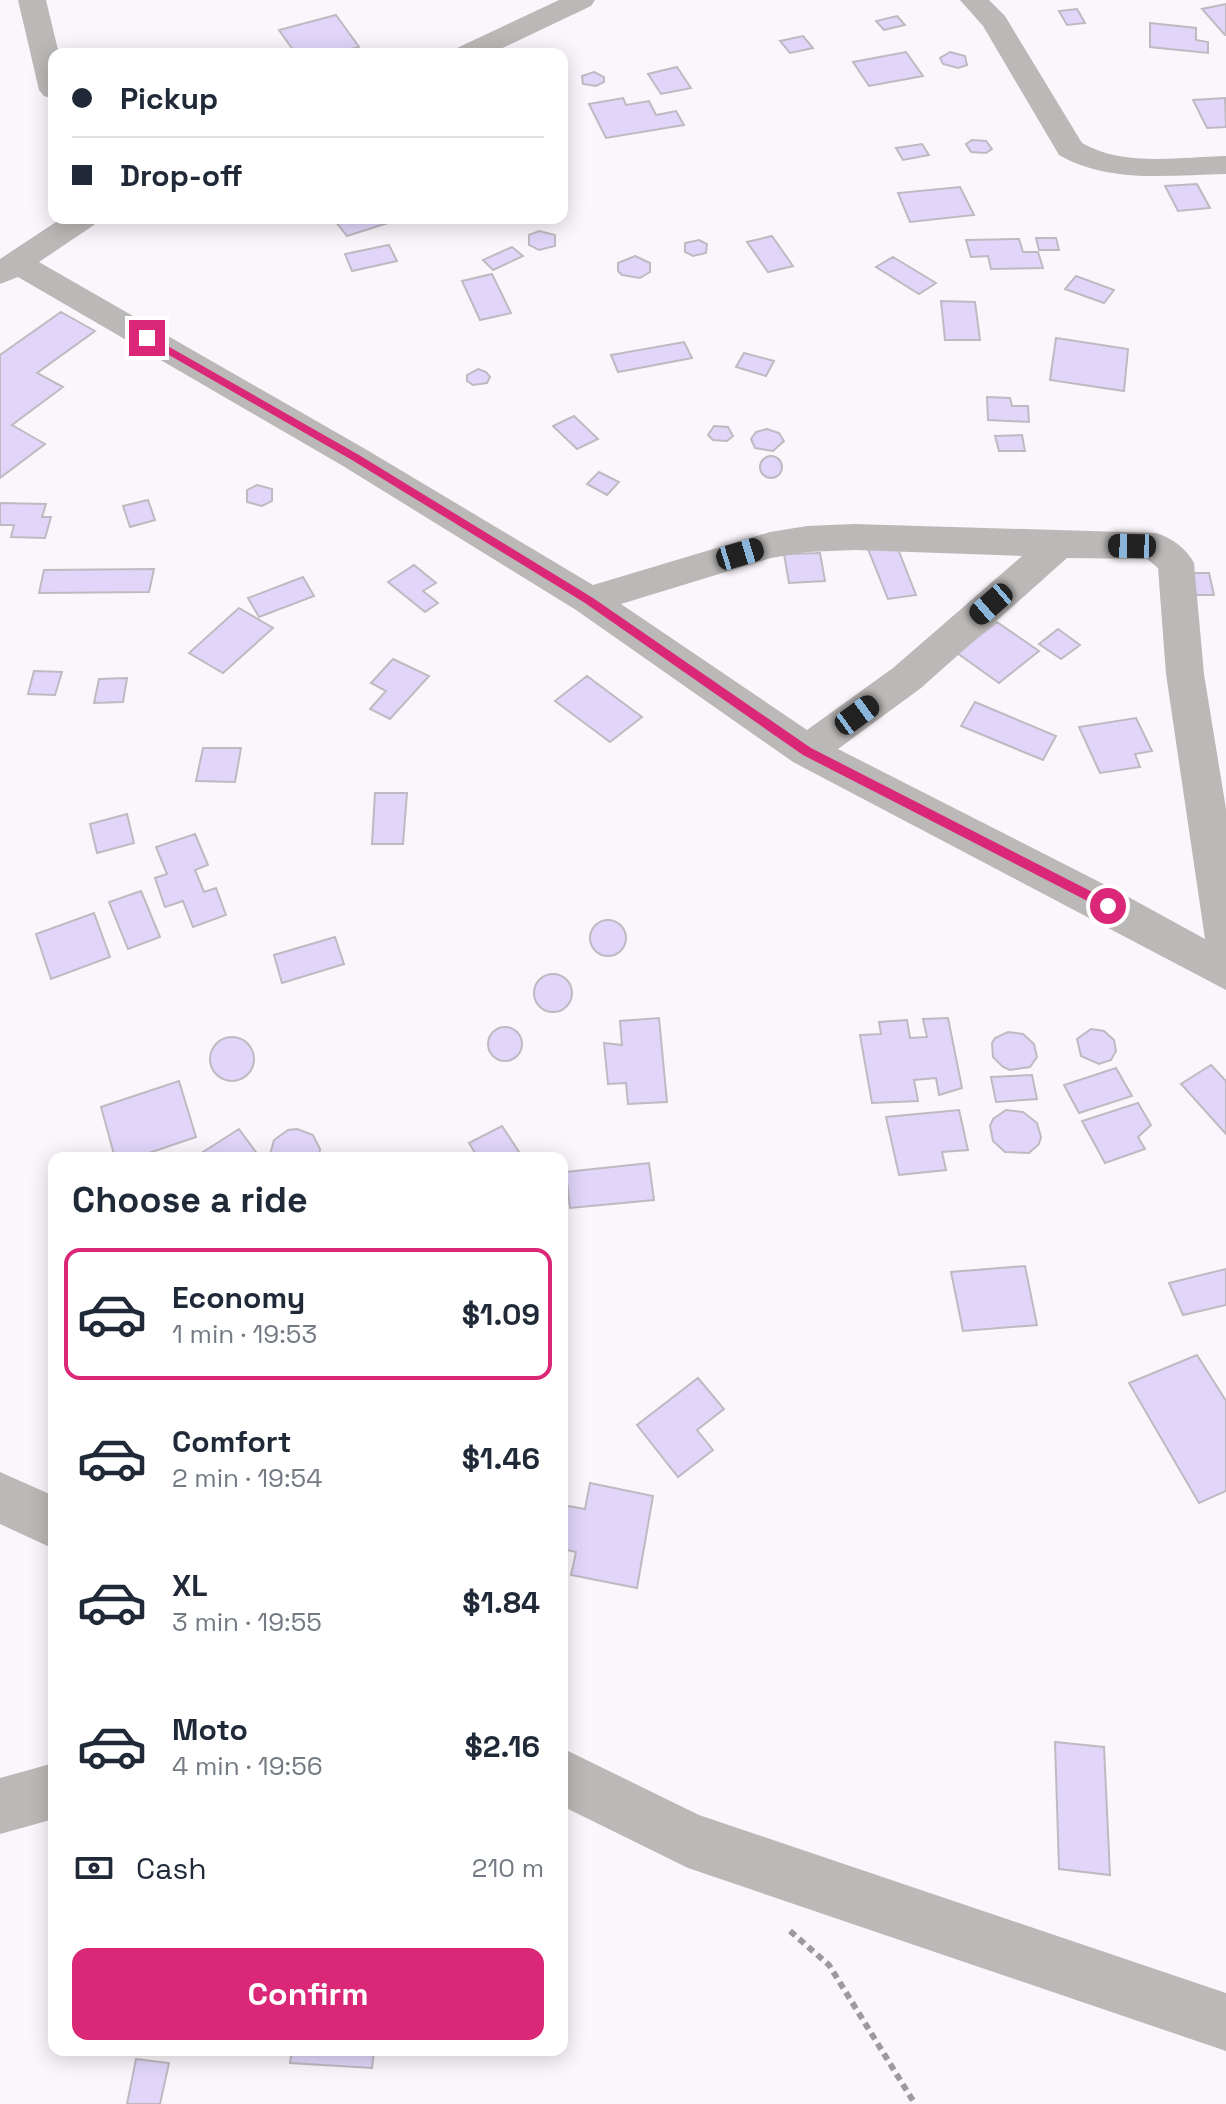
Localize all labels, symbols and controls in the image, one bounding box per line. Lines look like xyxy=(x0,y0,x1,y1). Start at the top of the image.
text: Pickup xyxy=(120,79,218,118)
text: Drop-off xyxy=(120,156,243,195)
route end xyxy=(129,320,165,356)
car xyxy=(1108,534,1156,558)
car xyxy=(714,536,766,572)
car xyxy=(965,579,1017,629)
car xyxy=(831,691,883,739)
route start xyxy=(1090,888,1126,924)
text: Choose a ride xyxy=(72,1177,308,1223)
icon: car xyxy=(76,1278,148,1350)
text: Economy xyxy=(172,1278,305,1317)
text: $1.09 xyxy=(462,1295,540,1334)
text: 1 min · 19:53 xyxy=(172,1317,317,1351)
icon: car xyxy=(76,1422,148,1494)
text: Comfort xyxy=(172,1422,291,1461)
text: $1.46 xyxy=(462,1439,540,1478)
text: 2 min · 19:54 xyxy=(172,1461,322,1495)
icon: car xyxy=(76,1566,148,1638)
text: XL xyxy=(172,1566,208,1605)
text: $1.84 xyxy=(462,1583,540,1622)
text: 3 min · 19:55 xyxy=(172,1605,322,1639)
icon: car xyxy=(76,1710,148,1782)
text: Moto xyxy=(172,1710,248,1749)
text: $2.16 xyxy=(465,1727,540,1766)
text: 4 min · 19:56 xyxy=(172,1749,323,1783)
icon: cash xyxy=(72,1846,116,1890)
text: Cash xyxy=(136,1849,207,1888)
text: 210 m xyxy=(472,1851,544,1885)
button: Confirm xyxy=(72,1948,544,2040)

